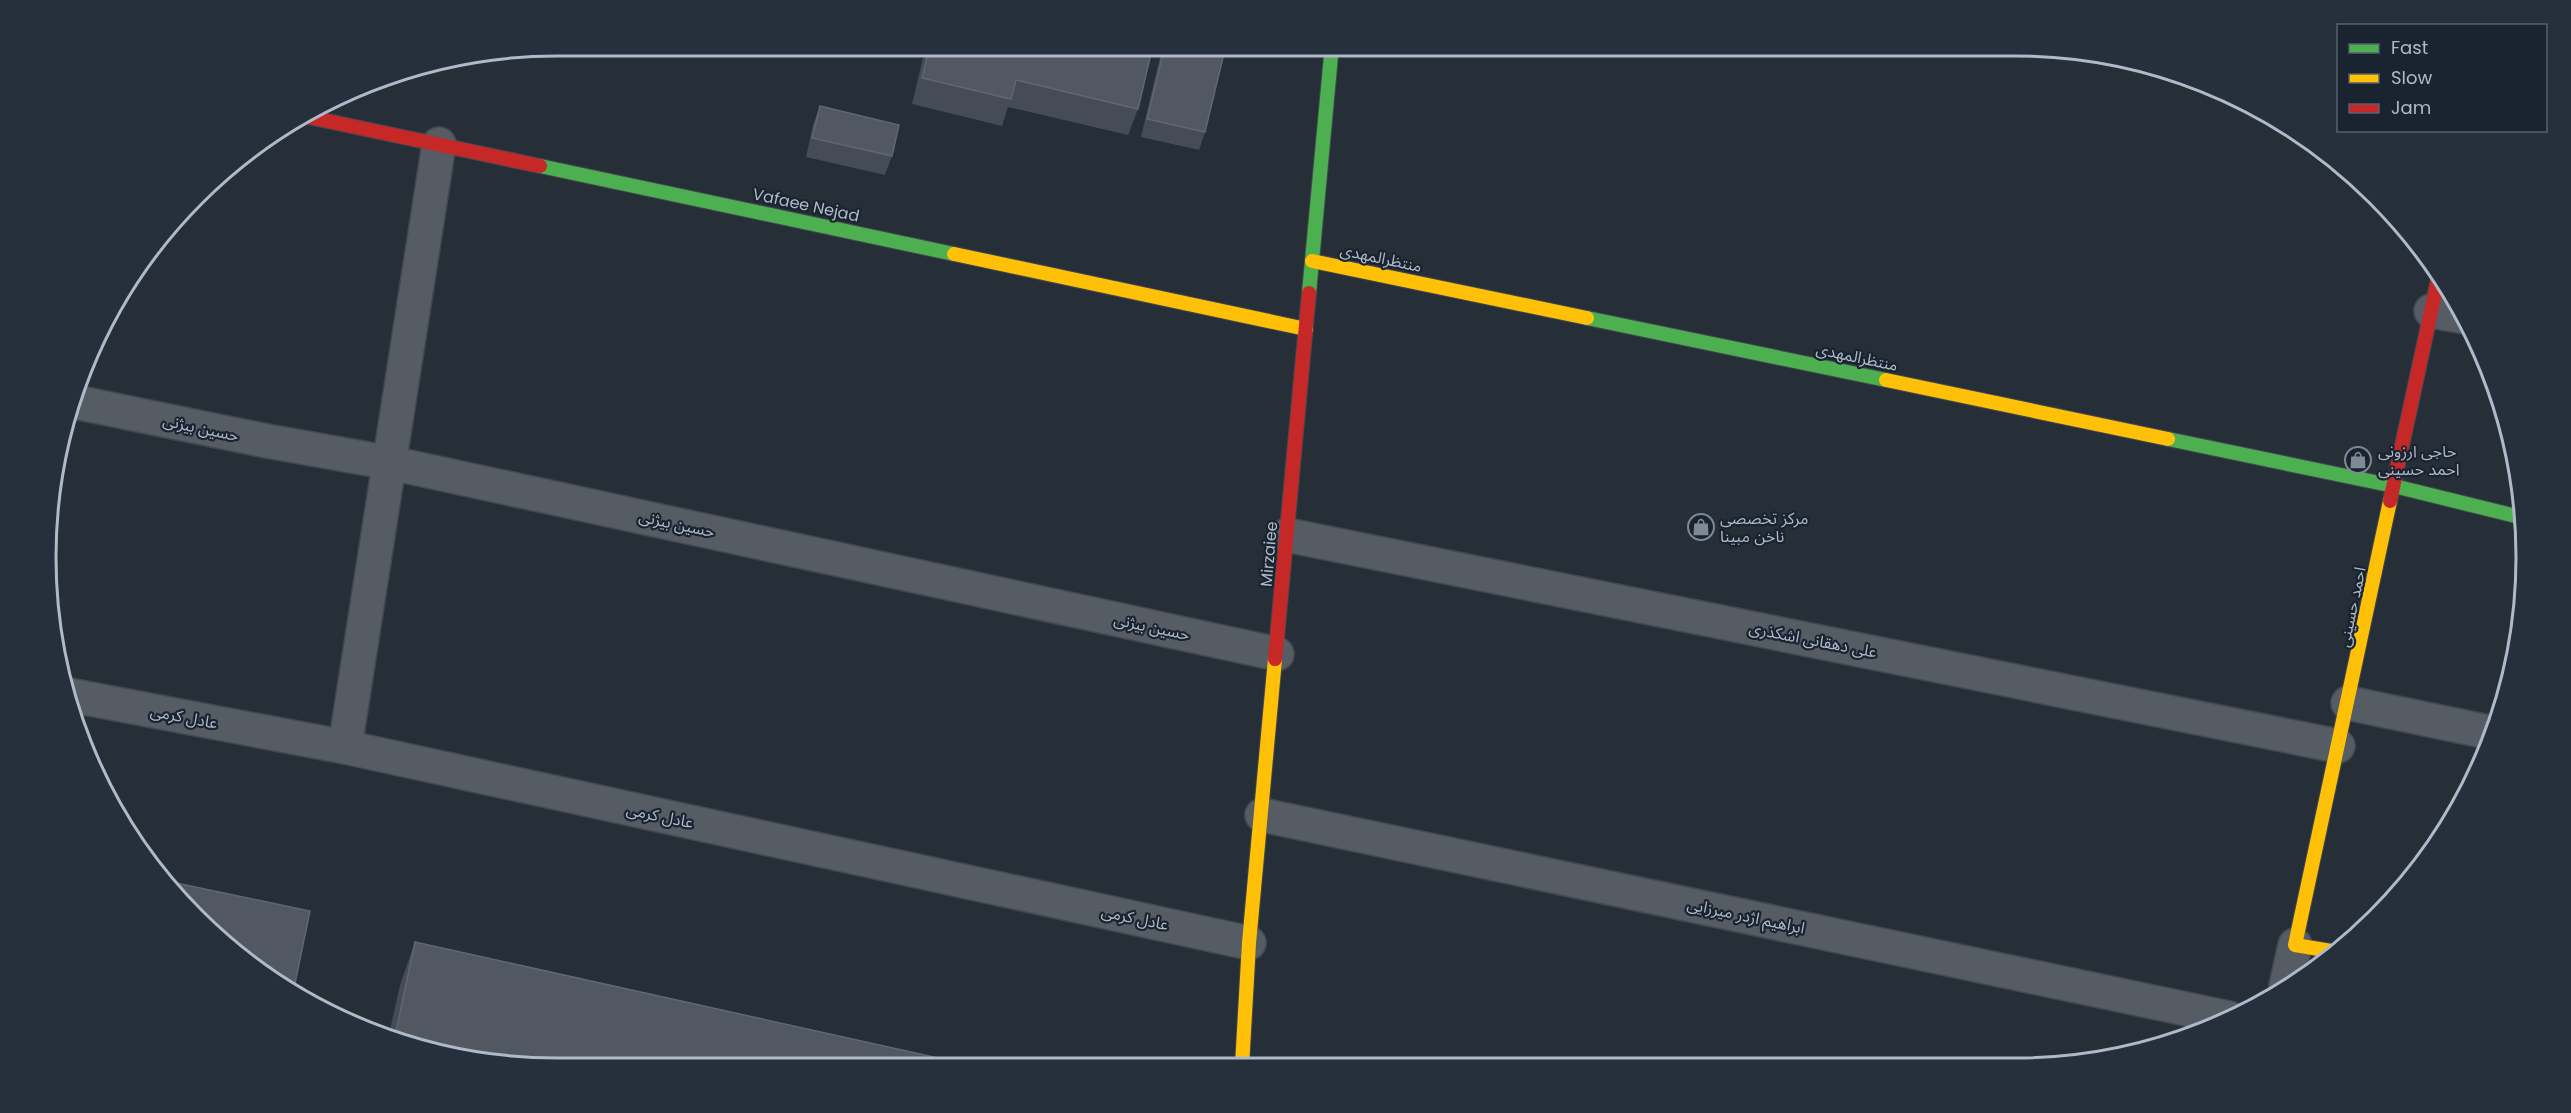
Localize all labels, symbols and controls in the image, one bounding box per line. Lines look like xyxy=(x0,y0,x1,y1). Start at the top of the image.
legend xyxy=(2337,24,2547,132)
text: Fast xyxy=(2391,35,2428,60)
text: Slow xyxy=(2391,65,2433,90)
text: Jam xyxy=(2391,95,2431,120)
street label: Vafaee Nejad xyxy=(750,182,862,228)
street label: منتظرالمهدی xyxy=(1338,238,1424,278)
street label: منتظرالمهدی xyxy=(1814,337,1900,377)
street label: حسین بیژنی xyxy=(161,409,241,447)
place label: حاجی ارزونی احمد حسینی xyxy=(2378,440,2460,481)
shop icon: حاجی ارزونی احمد حسینی xyxy=(2343,445,2373,475)
street label: حسین بیژنی xyxy=(637,505,717,543)
place label: مرکز تخصصی ناخن مبینا xyxy=(1720,507,1808,548)
shop icon: مرکز تخصصی ناخن مبینا xyxy=(1686,512,1716,542)
street label: Mirzaiee xyxy=(1255,520,1283,588)
street label: احمد حسینی xyxy=(2332,565,2372,649)
street label: حسین بیژنی xyxy=(1112,608,1192,646)
street label: علی دهقانی اشکذری xyxy=(1747,616,1879,664)
street label: عادل کرمی xyxy=(148,699,220,735)
street label: عادل کرمی xyxy=(624,798,696,834)
street label: ابراهیم اژدر میرزایی xyxy=(1685,892,1807,941)
street label: عادل کرمی xyxy=(1099,900,1171,936)

